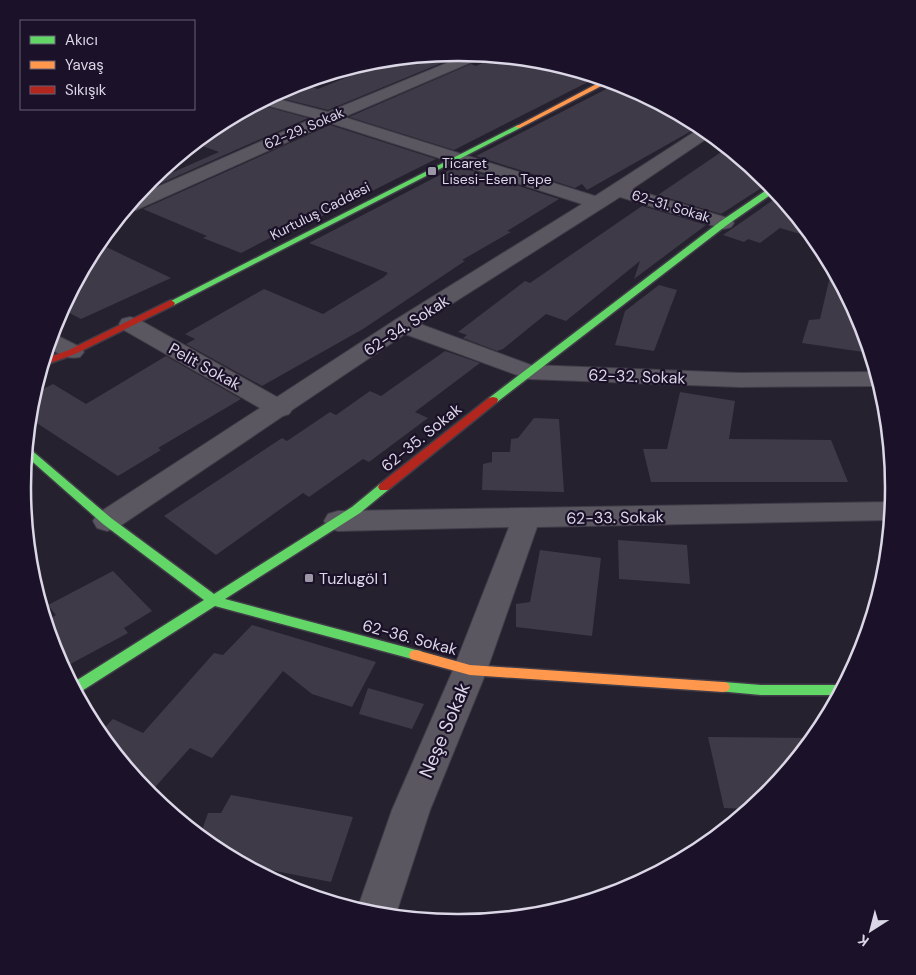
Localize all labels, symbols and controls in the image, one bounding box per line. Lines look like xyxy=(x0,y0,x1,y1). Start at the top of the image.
legend xyxy=(20,20,195,110)
text: Akıcı xyxy=(65,30,98,50)
text: Yavaş xyxy=(65,55,104,75)
text: Sıkışık xyxy=(65,80,107,100)
street label: 62-29. Sokak xyxy=(261,103,347,153)
place label: Ticaret Lisesi-Esen Tepe xyxy=(442,154,552,188)
marker: Ticaret Lisesi-Esen Tepe xyxy=(426,165,438,177)
street label: Kurtuluş Caddesi xyxy=(267,178,373,244)
street label: 62-31. Sokak xyxy=(630,186,712,226)
street label: 62-34. Sokak xyxy=(360,290,453,361)
street label: Pelit Sokak xyxy=(165,338,245,395)
street label: 62-32. Sokak xyxy=(588,364,686,389)
street label: 62-35. Sokak xyxy=(377,398,466,476)
street label: 62-33. Sokak xyxy=(566,506,664,529)
place label: Tuzlugöl 1 xyxy=(319,568,387,589)
marker: Tuzlugöl 1 xyxy=(303,572,315,584)
street label: 62-36. Sokak xyxy=(360,615,460,660)
street label: Neşe Sokak xyxy=(413,678,476,782)
north arrow xyxy=(846,905,896,955)
text: K xyxy=(854,931,872,950)

